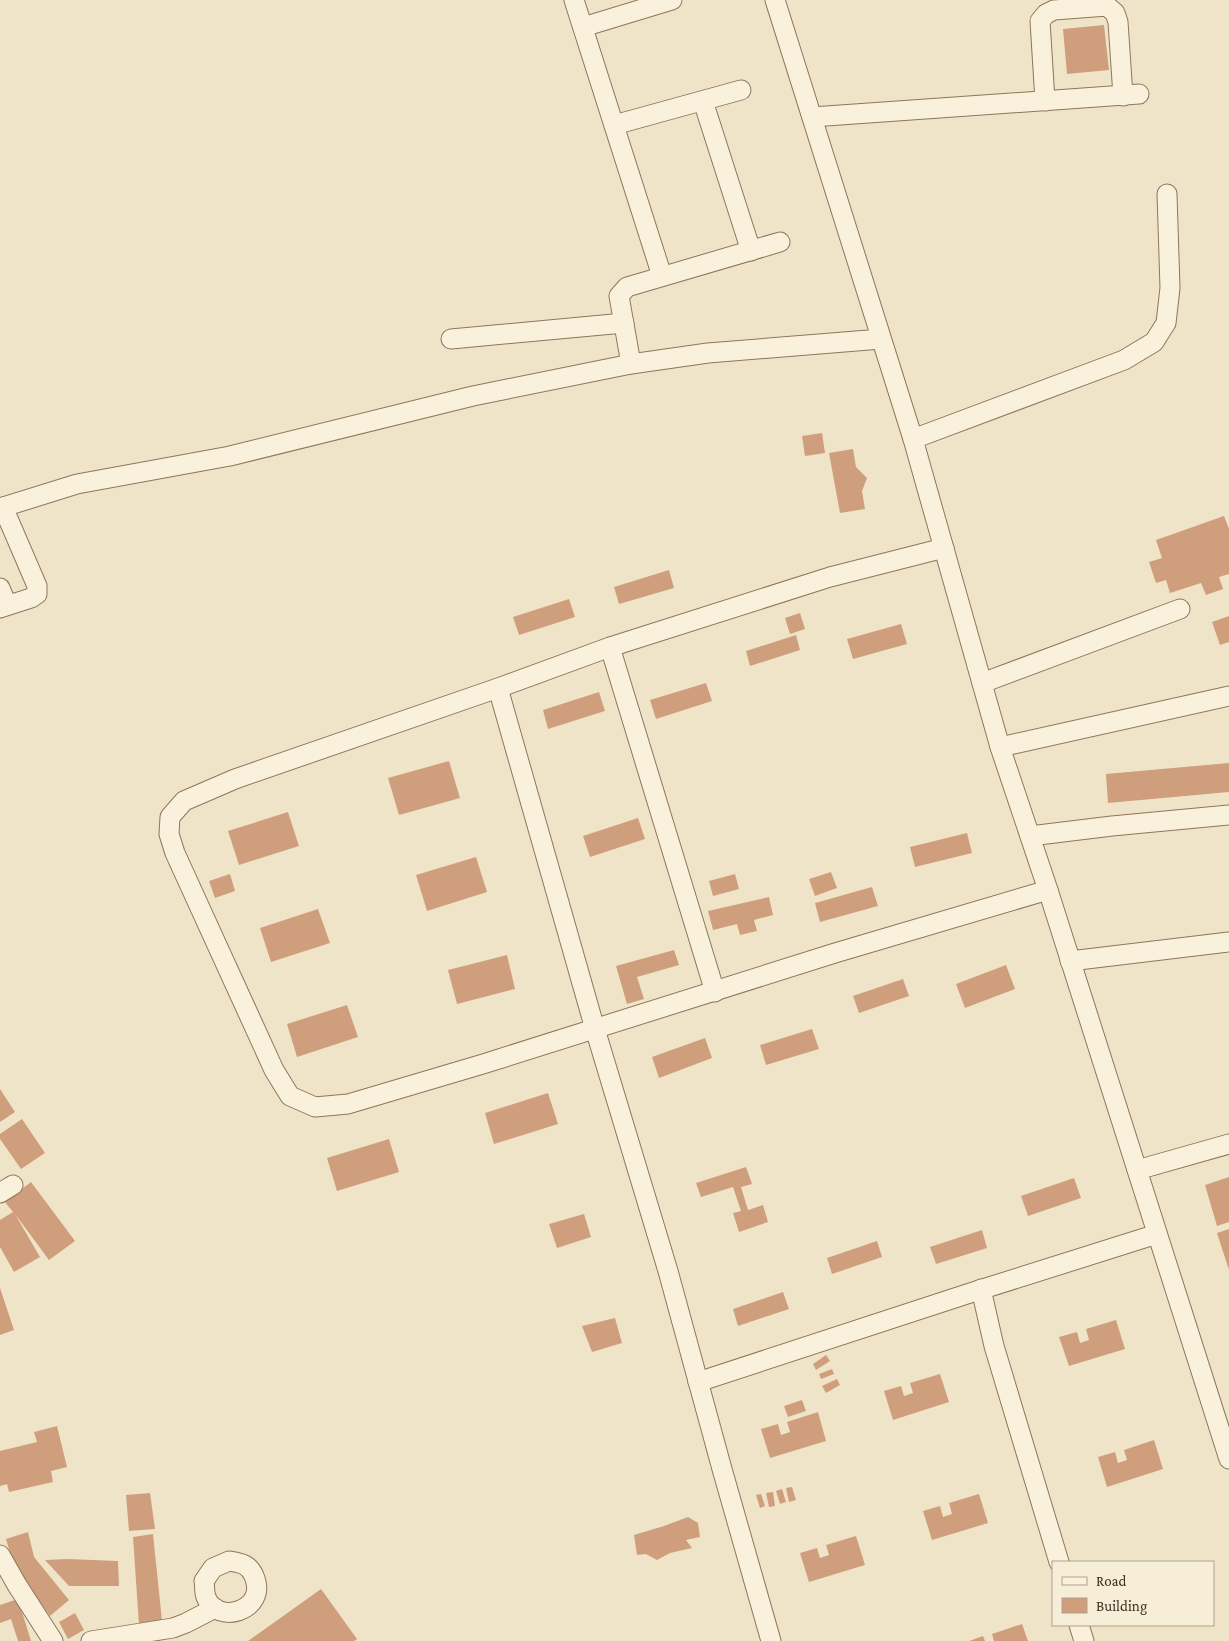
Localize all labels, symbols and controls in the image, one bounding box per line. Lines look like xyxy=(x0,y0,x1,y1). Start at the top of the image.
legend xyxy=(1052,1561,1214,1626)
text: Road xyxy=(1096,1573,1127,1589)
text: Building xyxy=(1096,1598,1147,1615)

